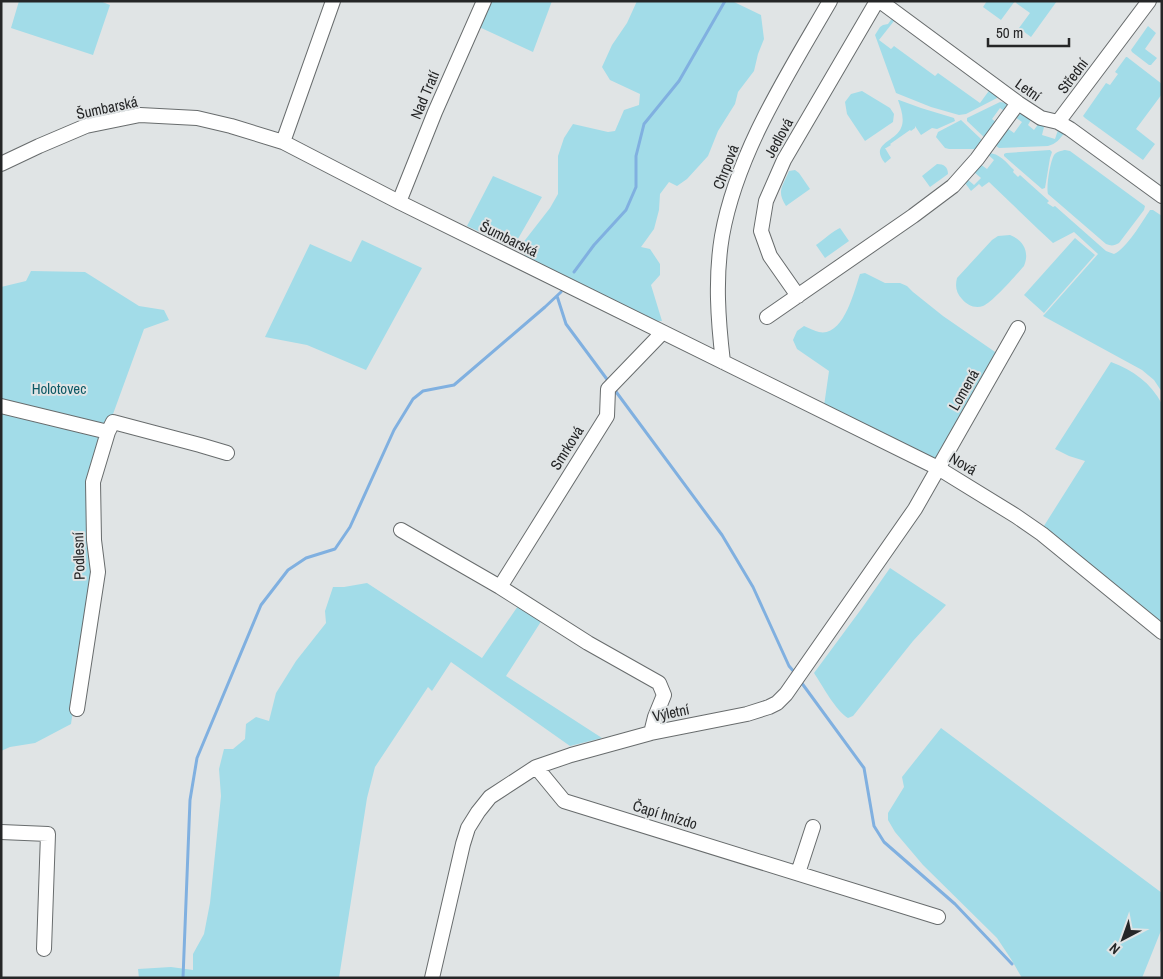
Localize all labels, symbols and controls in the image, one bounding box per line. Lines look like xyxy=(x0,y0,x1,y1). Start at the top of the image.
scale bar xyxy=(988,15,1069,47)
text: 50 m xyxy=(996,22,1023,43)
street label: Střední xyxy=(1052,53,1093,98)
street label: Nad Tratí xyxy=(405,67,444,122)
street label: Letní xyxy=(1011,73,1046,106)
street label: Šumbarská xyxy=(74,91,140,124)
street label: Jedlová xyxy=(759,114,798,161)
street label: Chrpová xyxy=(707,141,744,192)
street label: Šumbarská xyxy=(477,215,542,262)
street label: Lomená xyxy=(943,365,984,414)
park label: Holotovec xyxy=(32,378,86,399)
street label: Smrková xyxy=(545,421,588,474)
street label: Nová xyxy=(946,447,981,480)
street label: Podlesní xyxy=(67,531,90,580)
street label: Výletní xyxy=(651,698,692,727)
street label: Čapí hnízdo xyxy=(630,795,700,834)
north arrow xyxy=(1098,914,1148,964)
text: N xyxy=(1105,939,1124,958)

